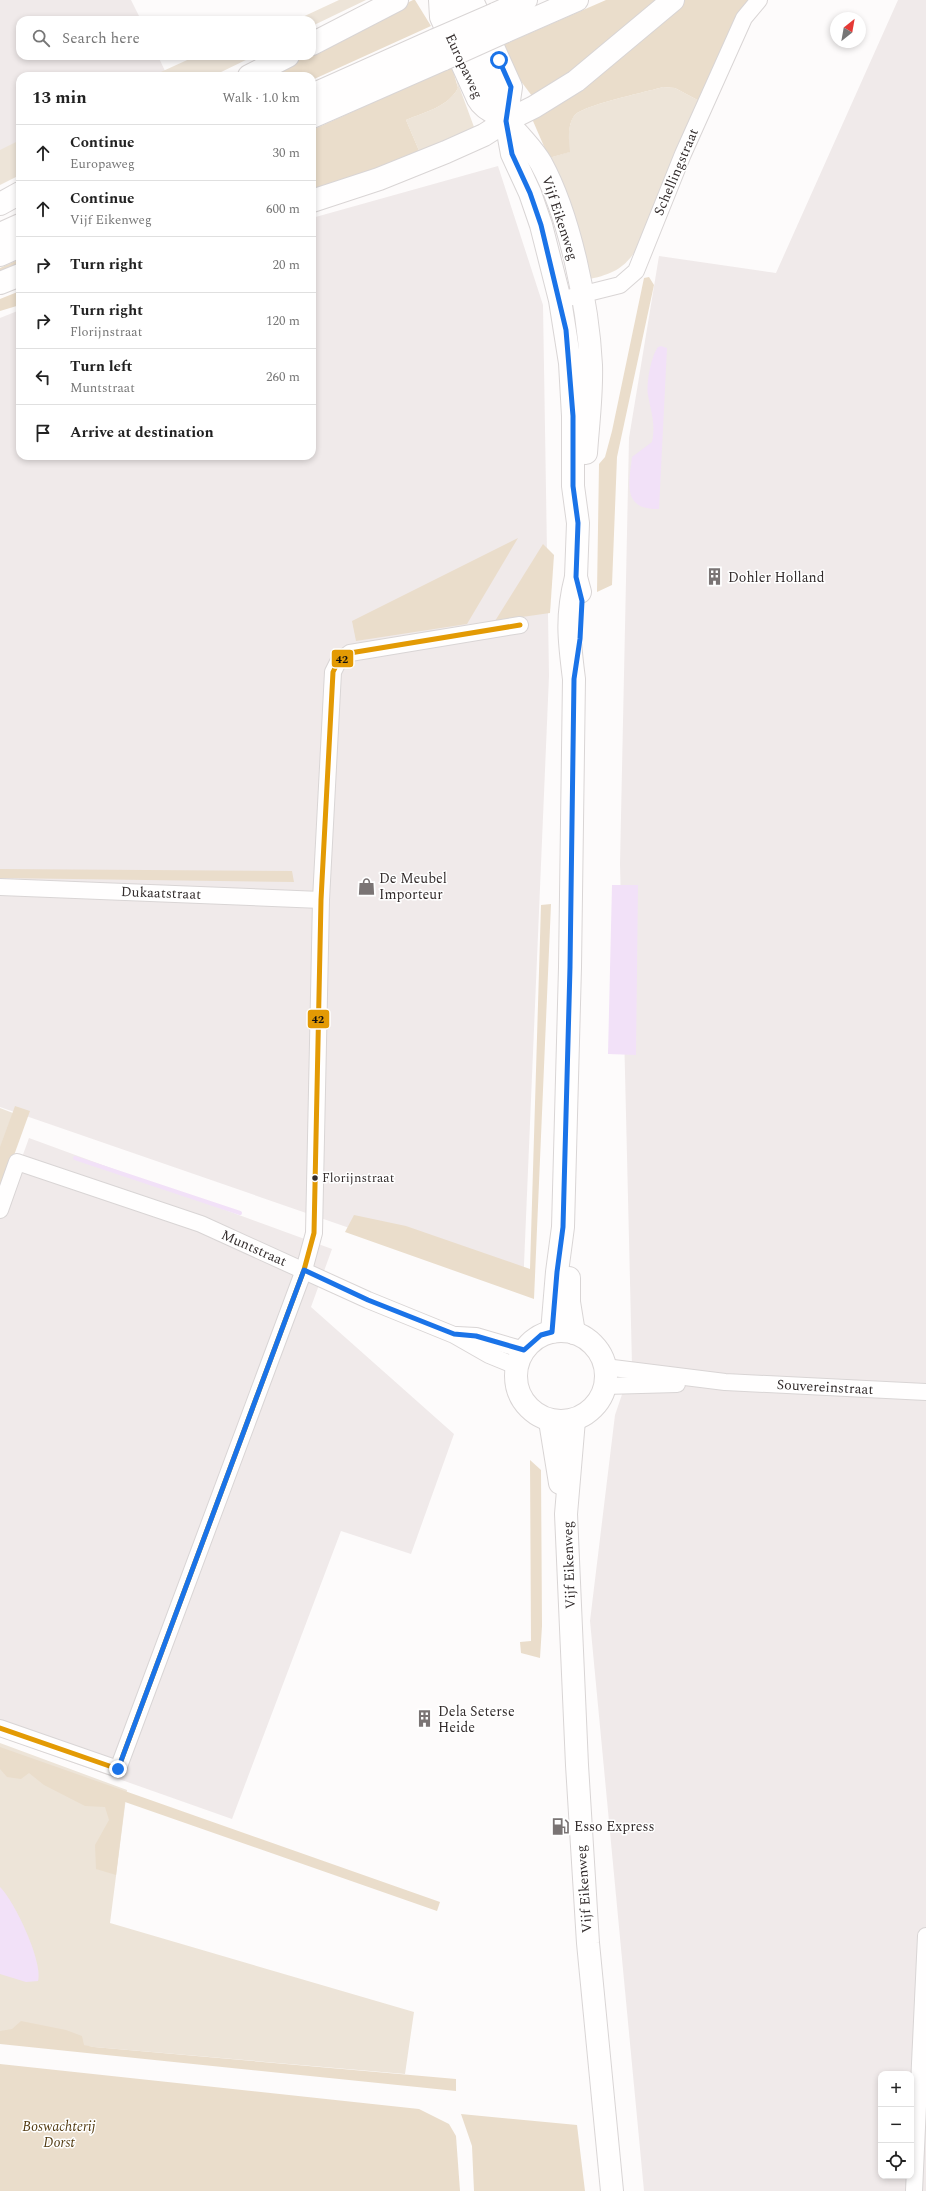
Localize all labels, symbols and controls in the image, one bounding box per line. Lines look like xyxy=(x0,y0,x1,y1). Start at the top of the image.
north arrow xyxy=(830,12,866,48)
search box xyxy=(16,16,316,60)
icon: search xyxy=(30,27,52,49)
text: Search here xyxy=(62,27,140,50)
street label: Europaweg xyxy=(440,30,488,102)
route start xyxy=(490,51,508,69)
text: 13 min xyxy=(32,85,87,111)
text: Walk · 1.0 km xyxy=(222,88,300,108)
street label: Schellingstraat xyxy=(648,125,704,219)
text: Continue xyxy=(70,131,135,154)
icon: ahead xyxy=(32,142,54,164)
text: 30 m xyxy=(273,143,300,163)
text: Europaweg xyxy=(70,154,135,174)
street label: Vijf Eikenweg xyxy=(536,173,584,263)
text: Continue xyxy=(70,187,135,210)
icon: ahead xyxy=(32,198,54,220)
text: 600 m xyxy=(266,199,300,219)
text: Vijf Eikenweg xyxy=(70,210,152,230)
text: Turn right xyxy=(70,253,143,276)
icon: right xyxy=(32,254,54,276)
text: 20 m xyxy=(273,255,300,275)
text: Turn right xyxy=(70,299,143,322)
icon: right xyxy=(32,310,54,332)
text: 120 m xyxy=(266,311,300,331)
text: Florijnstraat xyxy=(70,322,142,342)
text: Turn left xyxy=(70,355,132,378)
icon: left xyxy=(32,366,54,388)
text: 260 m xyxy=(266,367,300,387)
text: Muntstraat xyxy=(70,378,135,398)
text: Arrive at destination xyxy=(70,421,214,444)
icon: arrive xyxy=(32,422,54,444)
building icon: Dohler Holland xyxy=(705,567,725,587)
place label: Dohler Holland xyxy=(728,567,825,588)
line badge: 42 xyxy=(331,649,354,668)
text: 42 xyxy=(336,651,348,668)
place label: De Meubel Importeur xyxy=(379,868,447,905)
shop icon: De Meubel Importeur xyxy=(356,876,376,896)
street label: Dukaatstraat xyxy=(121,881,202,905)
line badge: 42 xyxy=(307,1009,330,1029)
text: 42 xyxy=(312,1011,324,1028)
place label: Florijnstraat xyxy=(322,1168,395,1188)
marker: Florijnstraat xyxy=(310,1173,320,1183)
street label: Muntstraat xyxy=(218,1224,290,1272)
street label: Souvereinstraat xyxy=(776,1374,874,1400)
street label: Vijf Eikenweg xyxy=(557,1521,581,1609)
place label: Dela Seterse Heide xyxy=(438,1701,515,1738)
building icon: Dela Seterse Heide xyxy=(415,1709,435,1729)
route end xyxy=(109,1760,127,1778)
fuel station icon: Esso Express xyxy=(551,1816,571,1836)
place label: Esso Express xyxy=(574,1816,654,1837)
street label: Vijf Eikenweg xyxy=(570,1844,598,1934)
map controls xyxy=(878,2071,914,2179)
button: + xyxy=(878,2071,914,2107)
button: − xyxy=(878,2107,914,2143)
park label: Boswachterij Dorst xyxy=(22,2116,96,2153)
button: locate xyxy=(878,2143,914,2179)

